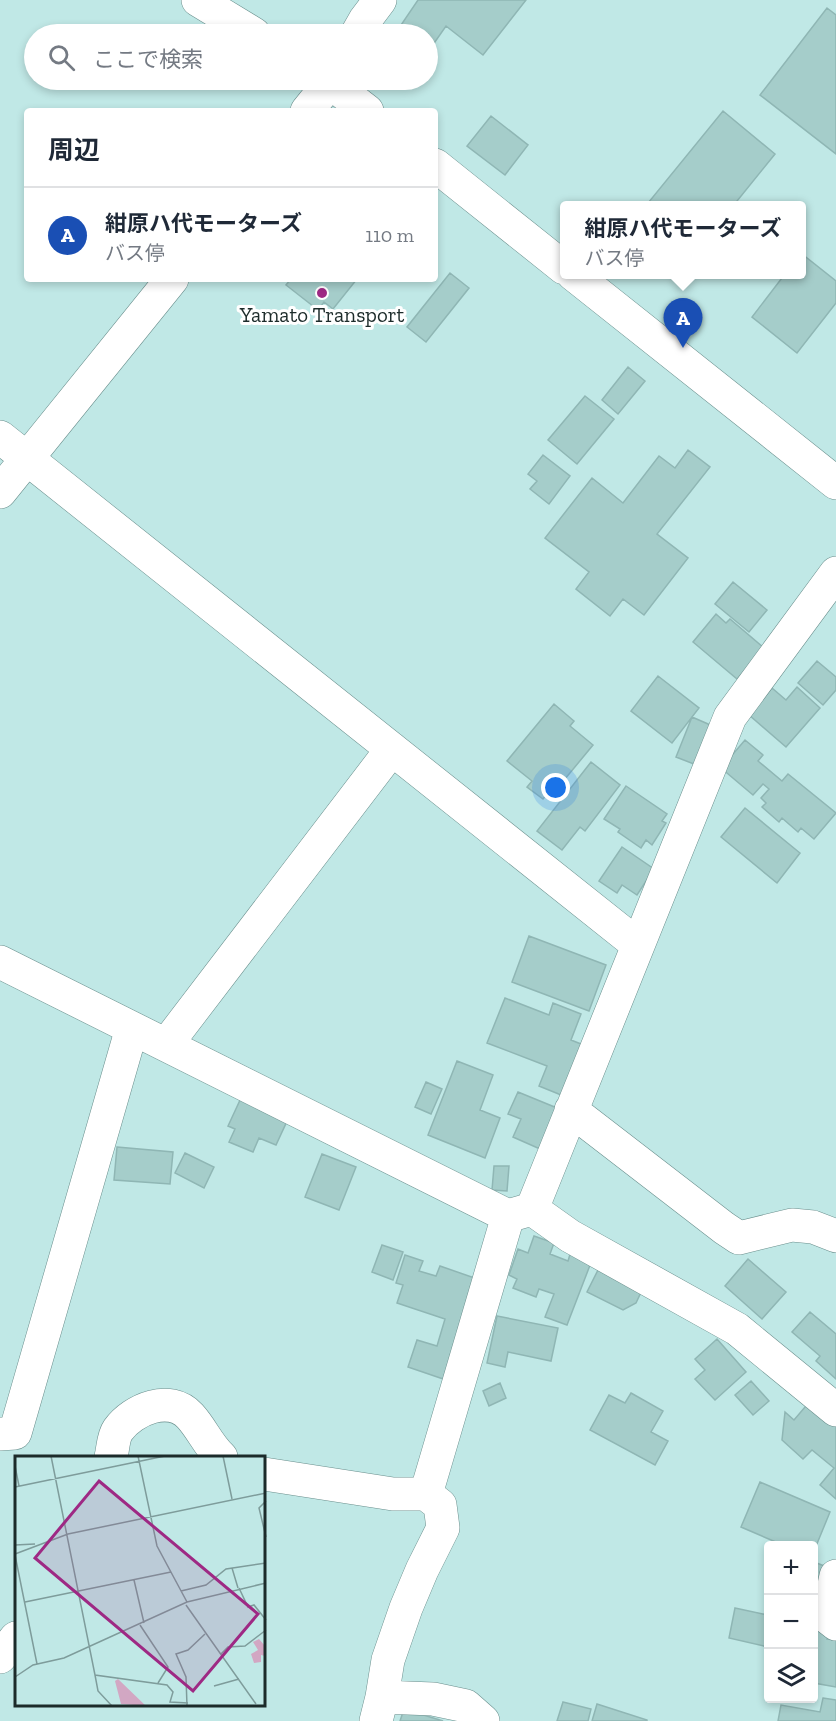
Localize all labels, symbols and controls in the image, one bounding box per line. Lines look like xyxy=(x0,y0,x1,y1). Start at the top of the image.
search box xyxy=(24,24,438,90)
icon: search xyxy=(45,41,78,74)
text: ここで検索 xyxy=(93,46,203,73)
text: 周辺 xyxy=(48,134,100,166)
popup xyxy=(560,201,806,279)
text: 紺原ハ代モーターズ xyxy=(105,210,302,237)
text: 紺原ハ代モーターズ xyxy=(585,215,781,242)
text: A xyxy=(61,223,74,247)
text: 110 m xyxy=(365,223,414,247)
text: バス停 xyxy=(105,241,165,265)
text: バス停 xyxy=(585,246,645,270)
marker: Yamato Transport xyxy=(315,286,329,300)
pin: A xyxy=(664,298,702,348)
place label: Yamato Transport xyxy=(239,302,405,327)
your location xyxy=(541,773,570,802)
inset map xyxy=(15,1456,266,1706)
map controls xyxy=(764,1541,818,1703)
button: + xyxy=(764,1541,818,1595)
button: − xyxy=(764,1595,818,1649)
button: layers xyxy=(764,1649,818,1703)

